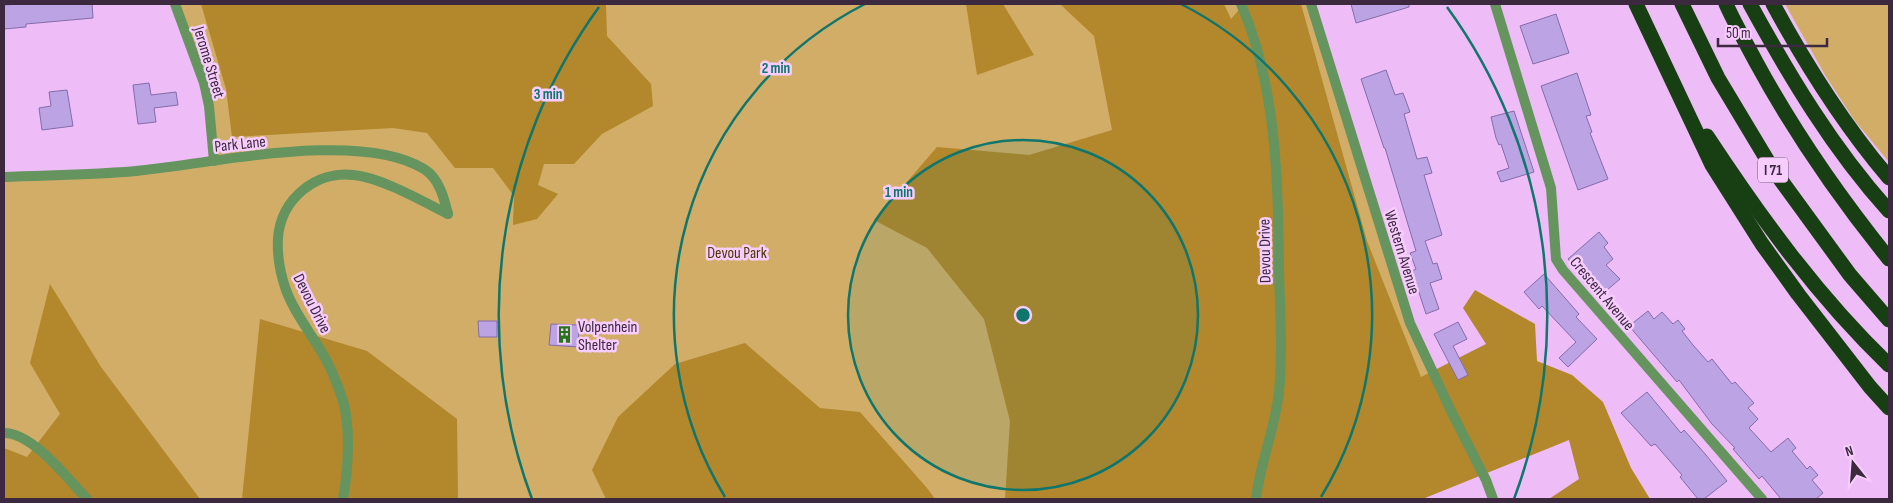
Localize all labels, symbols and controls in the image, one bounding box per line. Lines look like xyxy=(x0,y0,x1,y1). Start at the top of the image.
scale bar xyxy=(1718,15,1827,47)
street label: Jerome Street xyxy=(188,23,228,101)
text: 50 m xyxy=(1726,24,1751,43)
text: 2 min xyxy=(762,59,790,78)
text: 3 min xyxy=(534,85,562,104)
street label: Park Lane xyxy=(214,132,267,157)
road number: I 71 xyxy=(1758,158,1788,182)
text: 1 min xyxy=(885,183,913,202)
street label: Western Avenue xyxy=(1380,208,1423,297)
street label: Devou Drive xyxy=(1255,219,1276,283)
park label: Devou Park xyxy=(707,244,767,263)
street label: Crescent Avenue xyxy=(1565,253,1638,335)
street label: Devou Drive xyxy=(289,271,335,337)
centre of rings xyxy=(1014,306,1032,324)
place label: Volpenhein Shelter xyxy=(578,318,637,355)
building icon: Volpenhein Shelter xyxy=(554,325,574,345)
north arrow xyxy=(1828,438,1878,488)
text: N xyxy=(1843,442,1855,460)

